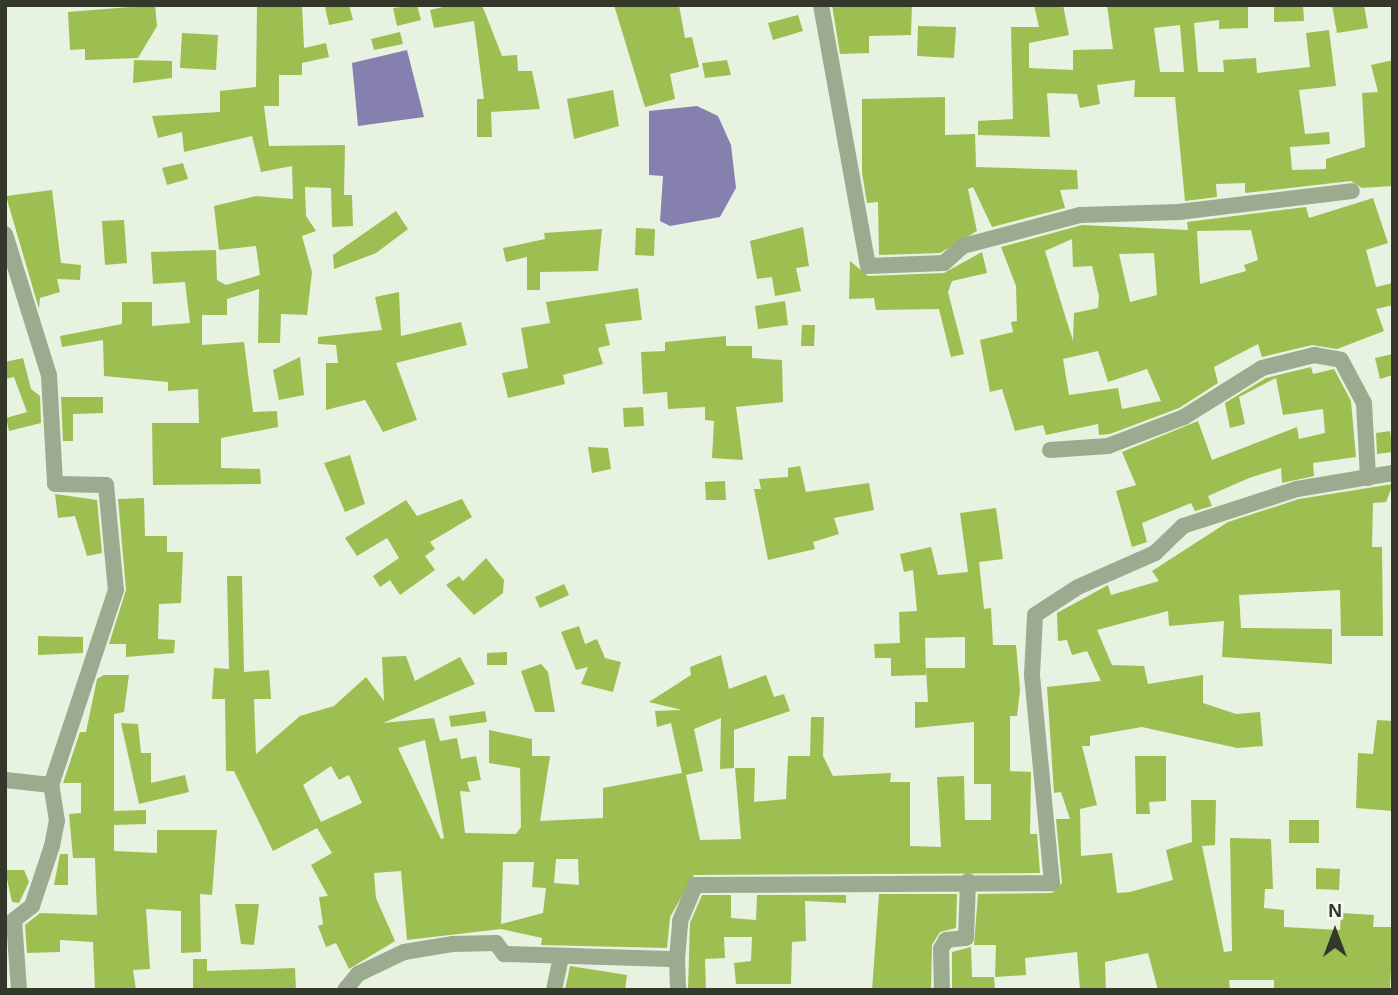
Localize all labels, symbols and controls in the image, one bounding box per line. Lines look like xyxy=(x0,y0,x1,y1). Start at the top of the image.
north arrow xyxy=(1300,897,1370,967)
text: N xyxy=(1328,900,1342,921)

